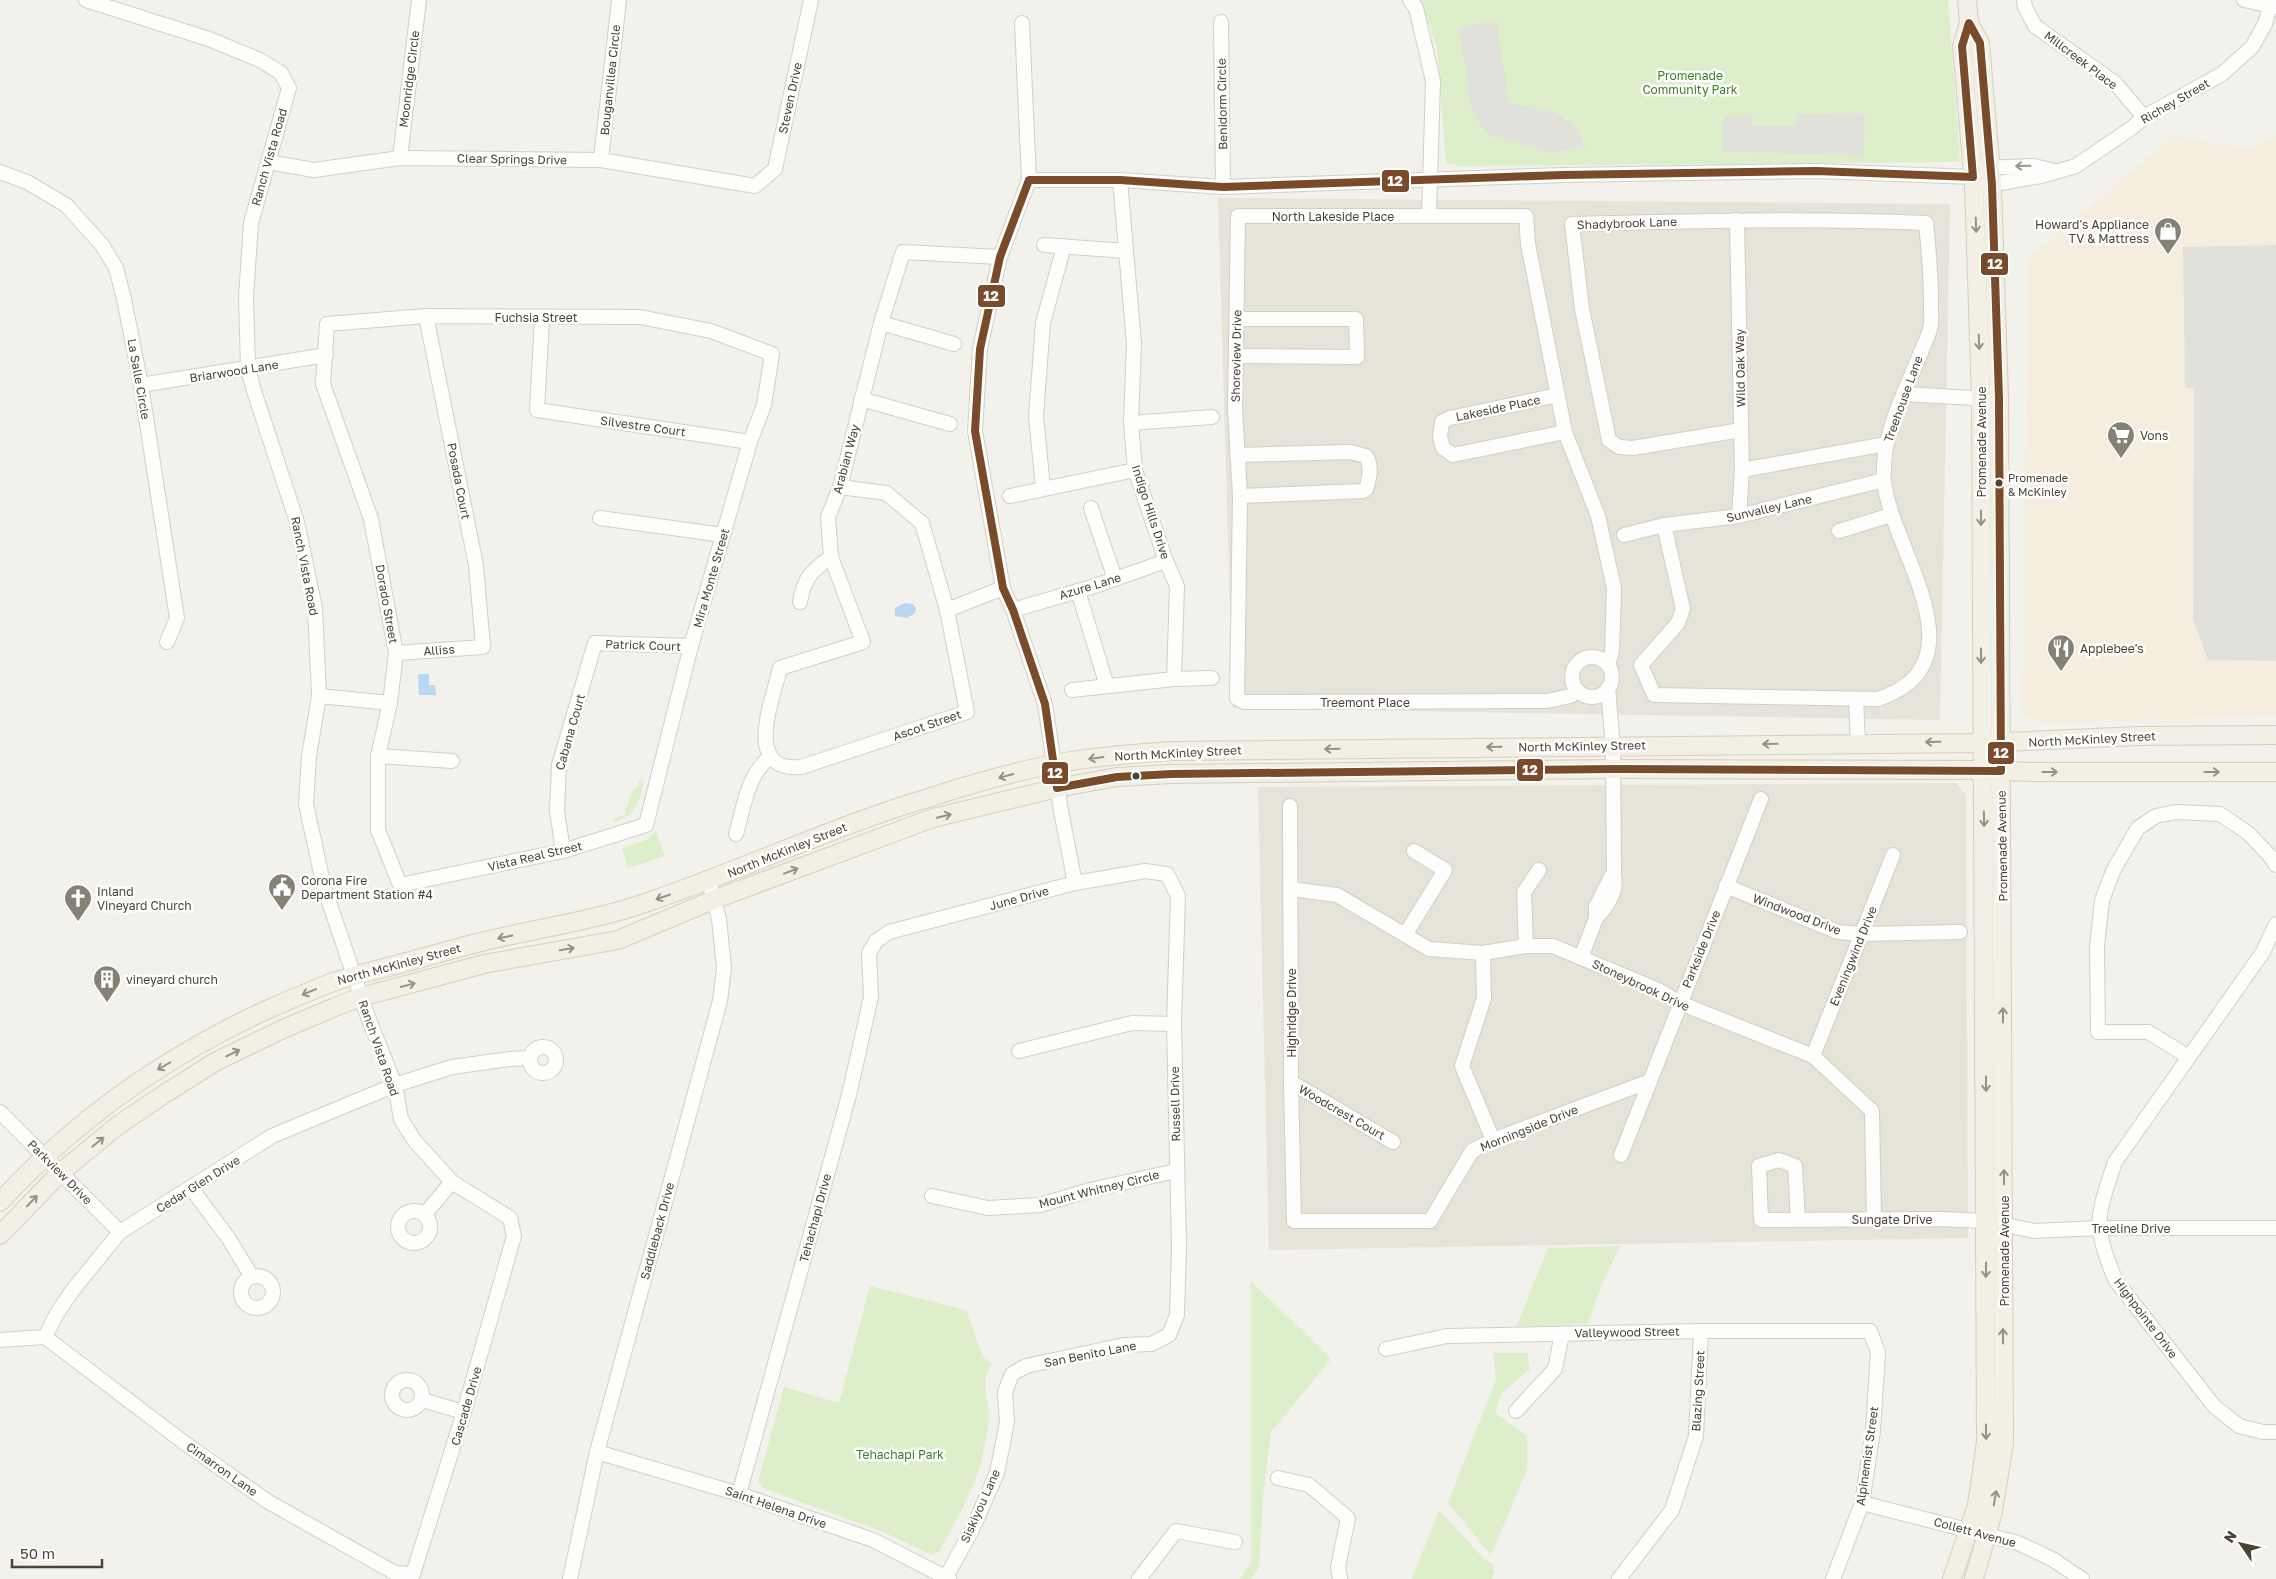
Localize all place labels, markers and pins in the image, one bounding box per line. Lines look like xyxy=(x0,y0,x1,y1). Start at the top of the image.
shop icon: Howard's Appliance TV & Mattress xyxy=(2153,216,2183,255)
place label: Howard's Appliance TV & Mattress xyxy=(2035,217,2149,246)
supermarket icon: Vons xyxy=(2106,420,2136,459)
place label: Vons xyxy=(2140,428,2168,443)
place label: Promenade & McKinley xyxy=(2008,471,2068,498)
marker: Promenade & McKinley xyxy=(1994,478,2004,488)
restaurant icon: Applebee's xyxy=(2046,633,2076,672)
place label: Applebee's xyxy=(2080,641,2144,656)
unlabelled marker xyxy=(1131,771,1141,781)
public building icon: Corona Fire Department Station #4 xyxy=(267,872,297,911)
place label: Corona Fire Department Station #4 xyxy=(301,873,433,902)
church icon: Inland Vineyard Church xyxy=(63,883,93,922)
place label: Inland Vineyard Church xyxy=(97,884,192,913)
building icon: vineyard church xyxy=(92,964,122,1003)
place label: vineyard church xyxy=(126,972,218,987)

